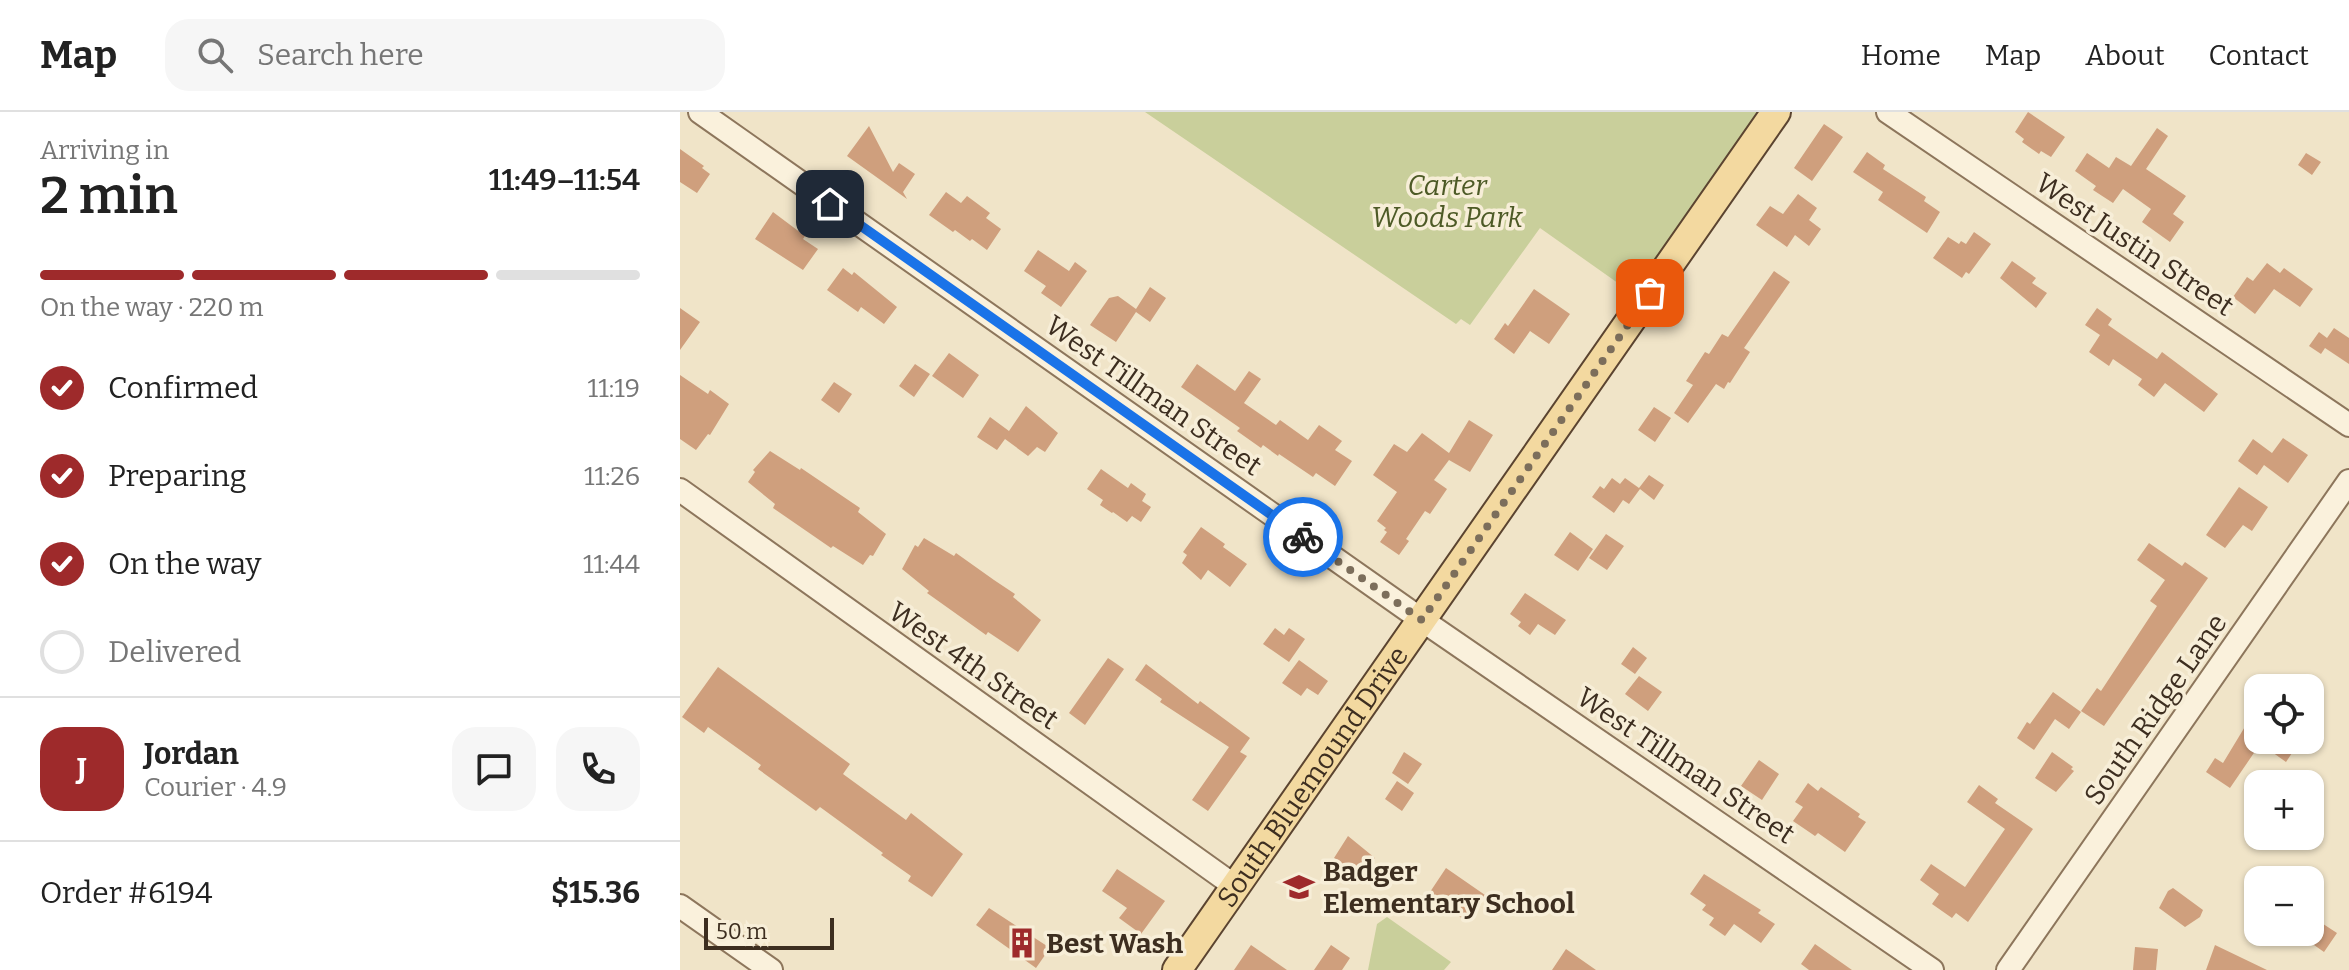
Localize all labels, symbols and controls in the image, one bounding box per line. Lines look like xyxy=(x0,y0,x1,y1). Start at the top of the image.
search box xyxy=(165,19,725,91)
text: Map xyxy=(40,32,117,78)
icon: search xyxy=(193,33,237,77)
text: Search here xyxy=(257,37,424,73)
text: Home xyxy=(1861,39,1941,72)
text: Map xyxy=(1985,39,2041,72)
text: About xyxy=(2085,39,2165,72)
text: Contact xyxy=(2209,39,2309,72)
text: Arriving in xyxy=(40,135,169,166)
text: 11:49–11:54 xyxy=(489,162,640,198)
text: 2 min xyxy=(40,164,178,227)
street label: West Justin Street xyxy=(2030,166,2240,323)
park label: Carter Woods Park xyxy=(1371,169,1523,234)
pin xyxy=(796,170,864,238)
icon: home xyxy=(808,182,852,226)
pin xyxy=(1616,259,1684,327)
icon: bag xyxy=(1628,271,1672,315)
text: On the way · 220 m xyxy=(40,292,264,323)
street label: West Tillman Street xyxy=(1040,309,1268,482)
icon: check xyxy=(40,366,84,410)
text: Confirmed xyxy=(108,370,258,406)
text: 11:19 xyxy=(588,373,640,404)
icon: check xyxy=(40,454,84,498)
text: Preparing xyxy=(108,458,246,494)
text: 11:26 xyxy=(584,461,640,492)
courier xyxy=(1263,497,1343,577)
icon: bike xyxy=(1281,515,1325,559)
icon: check xyxy=(40,542,84,586)
text: On the way xyxy=(108,546,261,582)
text: 11:44 xyxy=(583,549,640,580)
street label: West 4th Street xyxy=(883,595,1065,736)
street label: South Ridge Lane xyxy=(2077,607,2234,811)
text: Delivered xyxy=(108,634,241,670)
street label: South Bluemound Drive xyxy=(1210,640,1415,914)
map controls xyxy=(2244,674,2324,946)
button: locate xyxy=(2244,674,2324,754)
street label: West Tillman Street xyxy=(1571,680,1801,851)
button: chat xyxy=(452,727,536,811)
button: phone xyxy=(556,727,640,811)
text: Jordan xyxy=(144,736,239,772)
text: J xyxy=(77,751,87,787)
button: + xyxy=(2244,770,2324,850)
text: Courier · 4.9 xyxy=(144,772,287,803)
place label: Badger Elementary School xyxy=(1323,855,1575,920)
button: − xyxy=(2244,866,2324,946)
school or university icon: Badger Elementary School xyxy=(1282,870,1316,904)
text: Order #6194 xyxy=(40,875,212,911)
text: $15.36 xyxy=(551,875,640,911)
scale bar xyxy=(704,914,834,950)
text: 50 m xyxy=(716,918,767,945)
building icon: Best Wash xyxy=(1005,926,1039,960)
place label: Best Wash xyxy=(1046,927,1183,960)

